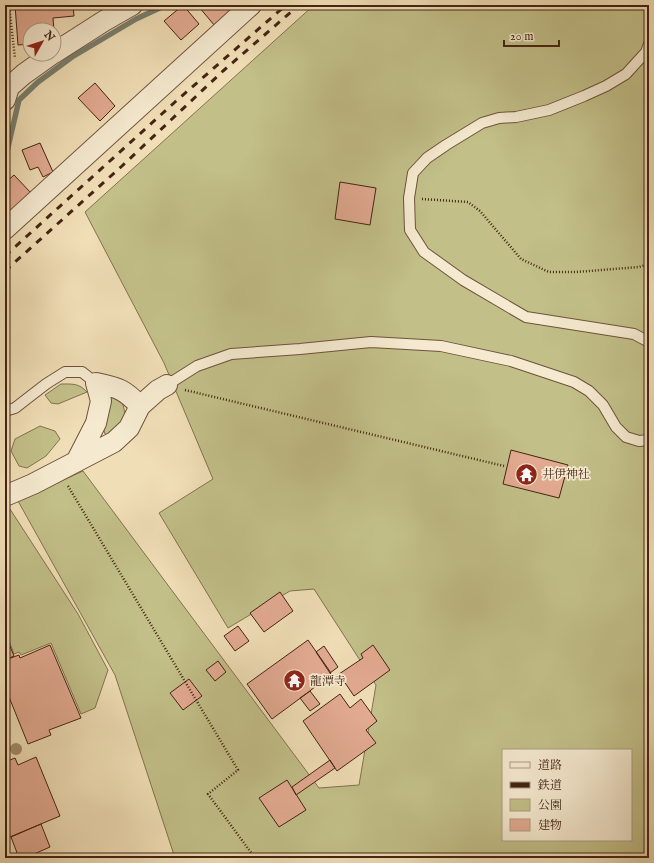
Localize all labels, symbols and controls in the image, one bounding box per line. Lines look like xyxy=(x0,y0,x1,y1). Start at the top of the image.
north arrow xyxy=(22,22,62,62)
scale bar xyxy=(504,22,559,48)
text: N xyxy=(40,27,58,45)
text: 20 m xyxy=(510,29,533,44)
temple icon: 井伊神社 xyxy=(514,461,540,487)
place label: 井伊神社 xyxy=(542,467,590,482)
temple icon: 龍潭寺 xyxy=(282,668,308,694)
place label: 龍潭寺 xyxy=(310,674,346,689)
legend xyxy=(502,749,632,841)
text: 道路 xyxy=(538,758,562,773)
text: 鉄道 xyxy=(537,778,562,793)
text: 公園 xyxy=(538,798,562,813)
text: 建物 xyxy=(538,818,562,833)

